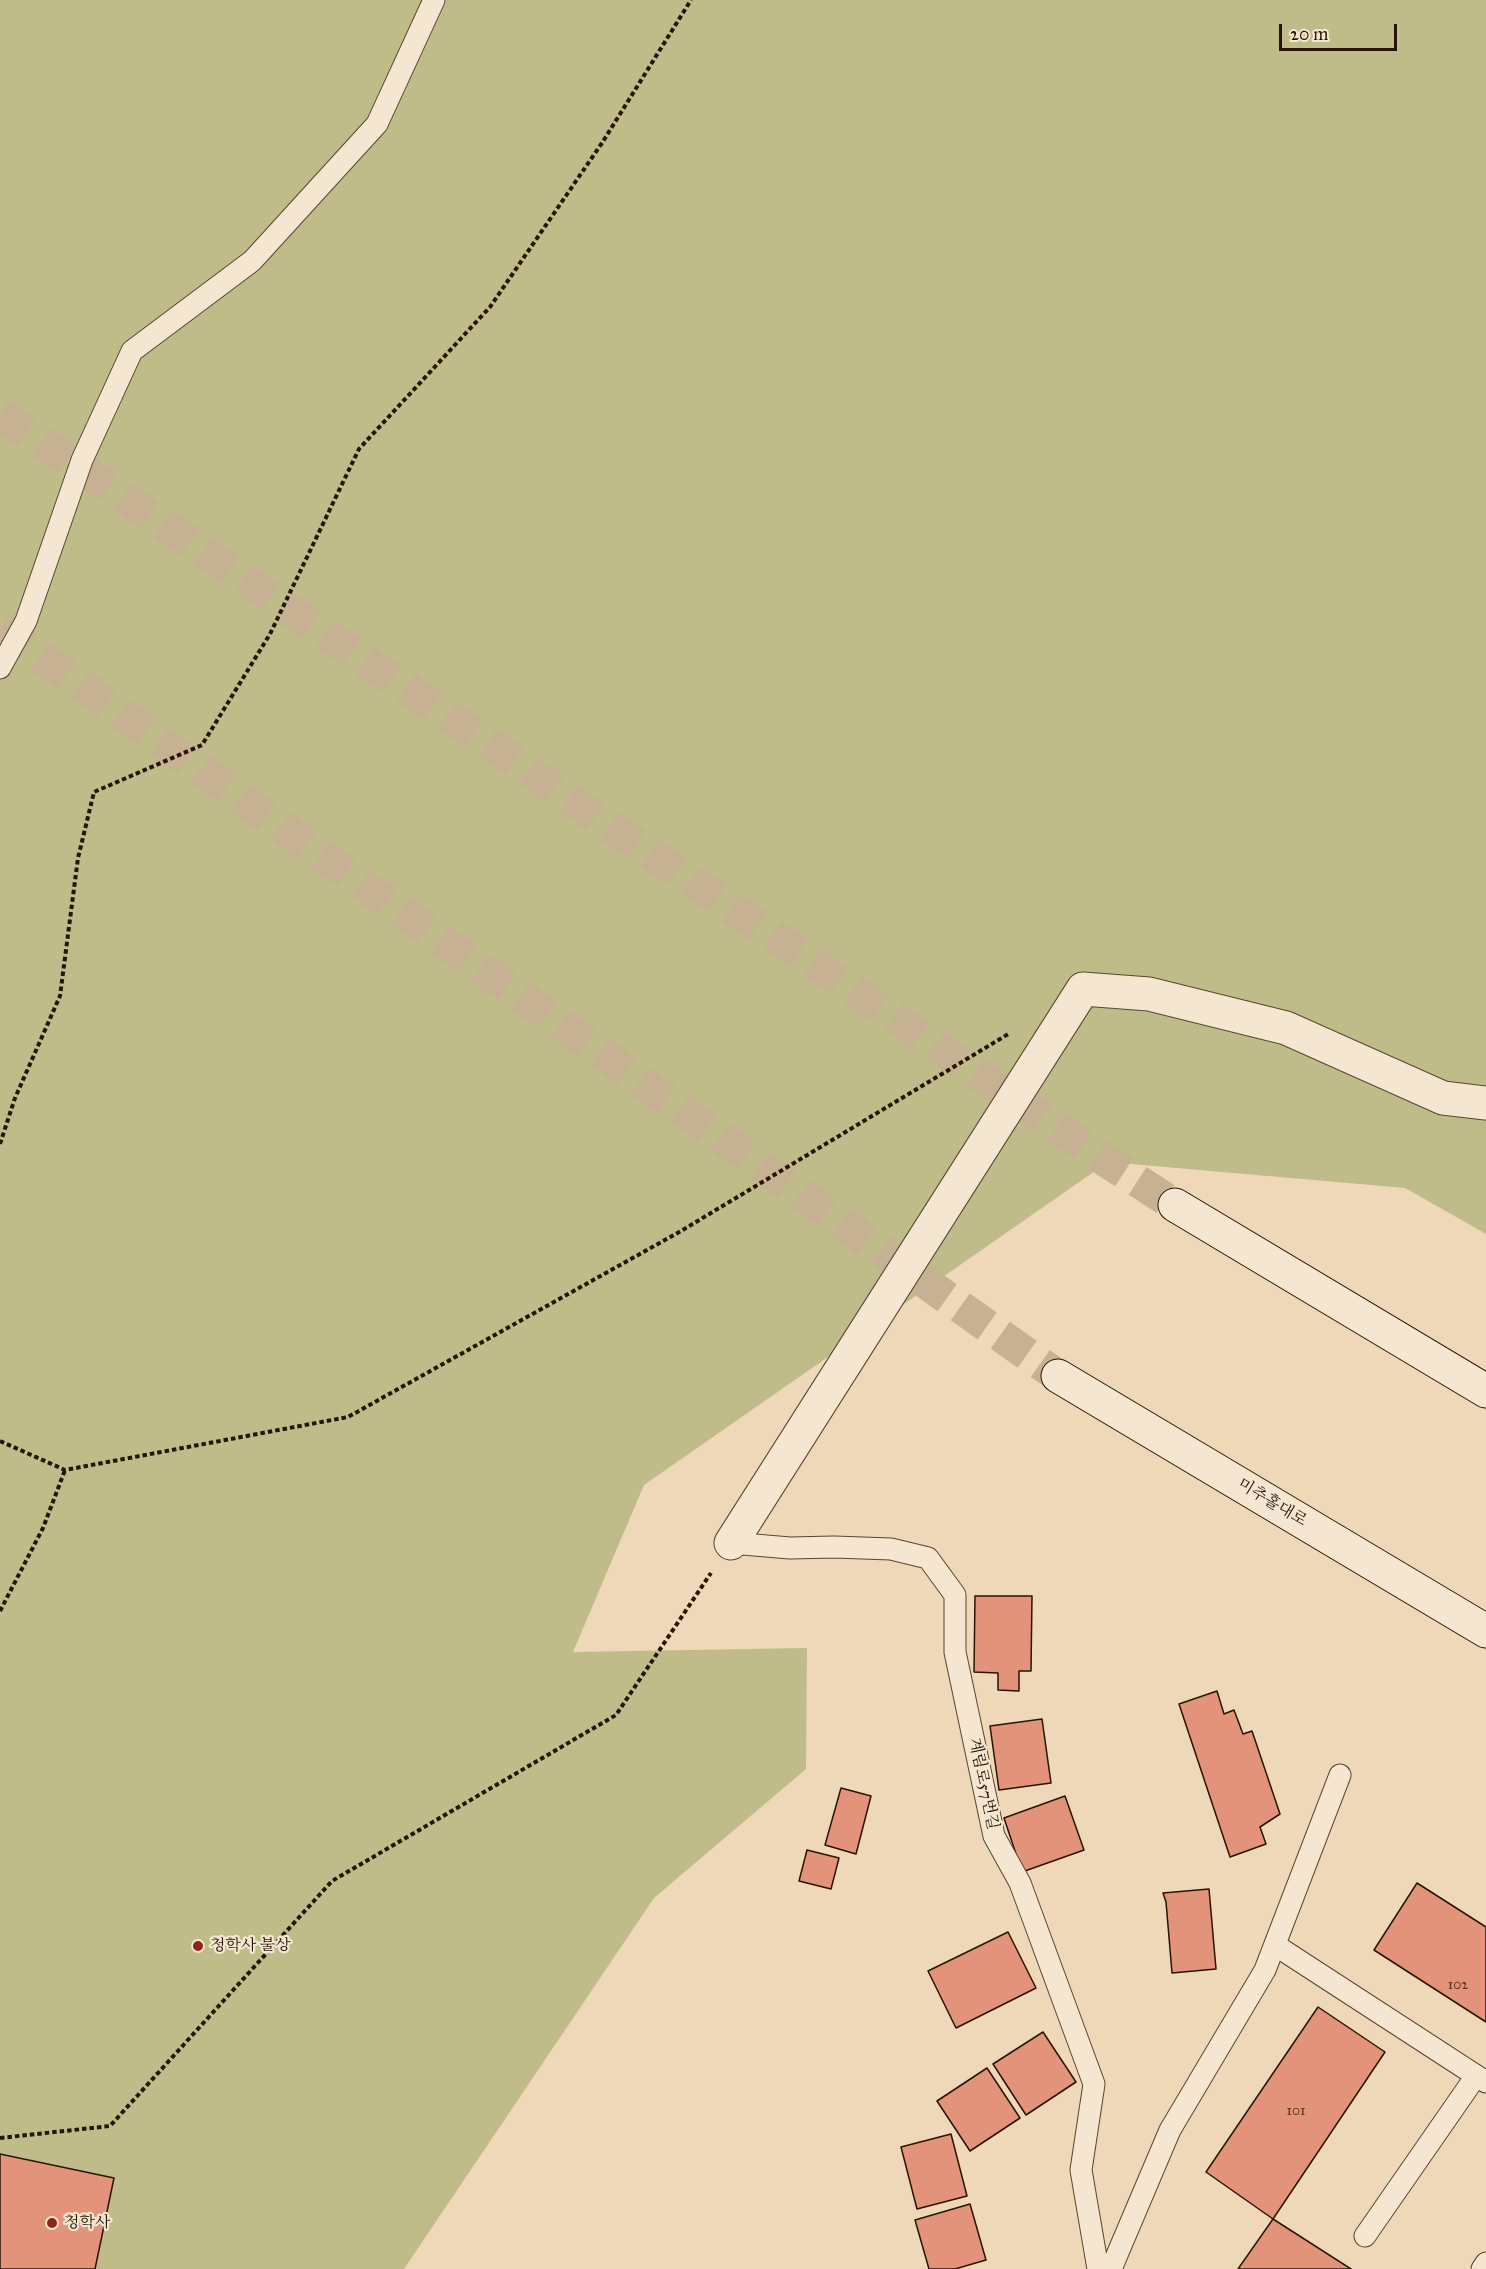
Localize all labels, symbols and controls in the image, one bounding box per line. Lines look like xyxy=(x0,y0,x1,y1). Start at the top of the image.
scale bar xyxy=(1282,12,1400,50)
text: 20 m xyxy=(1290,23,1328,45)
street label: 미추홀대로 xyxy=(1234,1475,1310,1531)
street label: 계림로57번길 xyxy=(964,1736,1002,1832)
place label: 청학사 불상 xyxy=(210,1936,291,1956)
marker: 청학사 불상 xyxy=(191,1939,205,1953)
house number: 102 xyxy=(1448,1978,1468,1994)
house number: 101 xyxy=(1286,2104,1306,2120)
place label: 청학사 xyxy=(64,2213,110,2233)
marker: 청학사 xyxy=(45,2216,59,2230)

